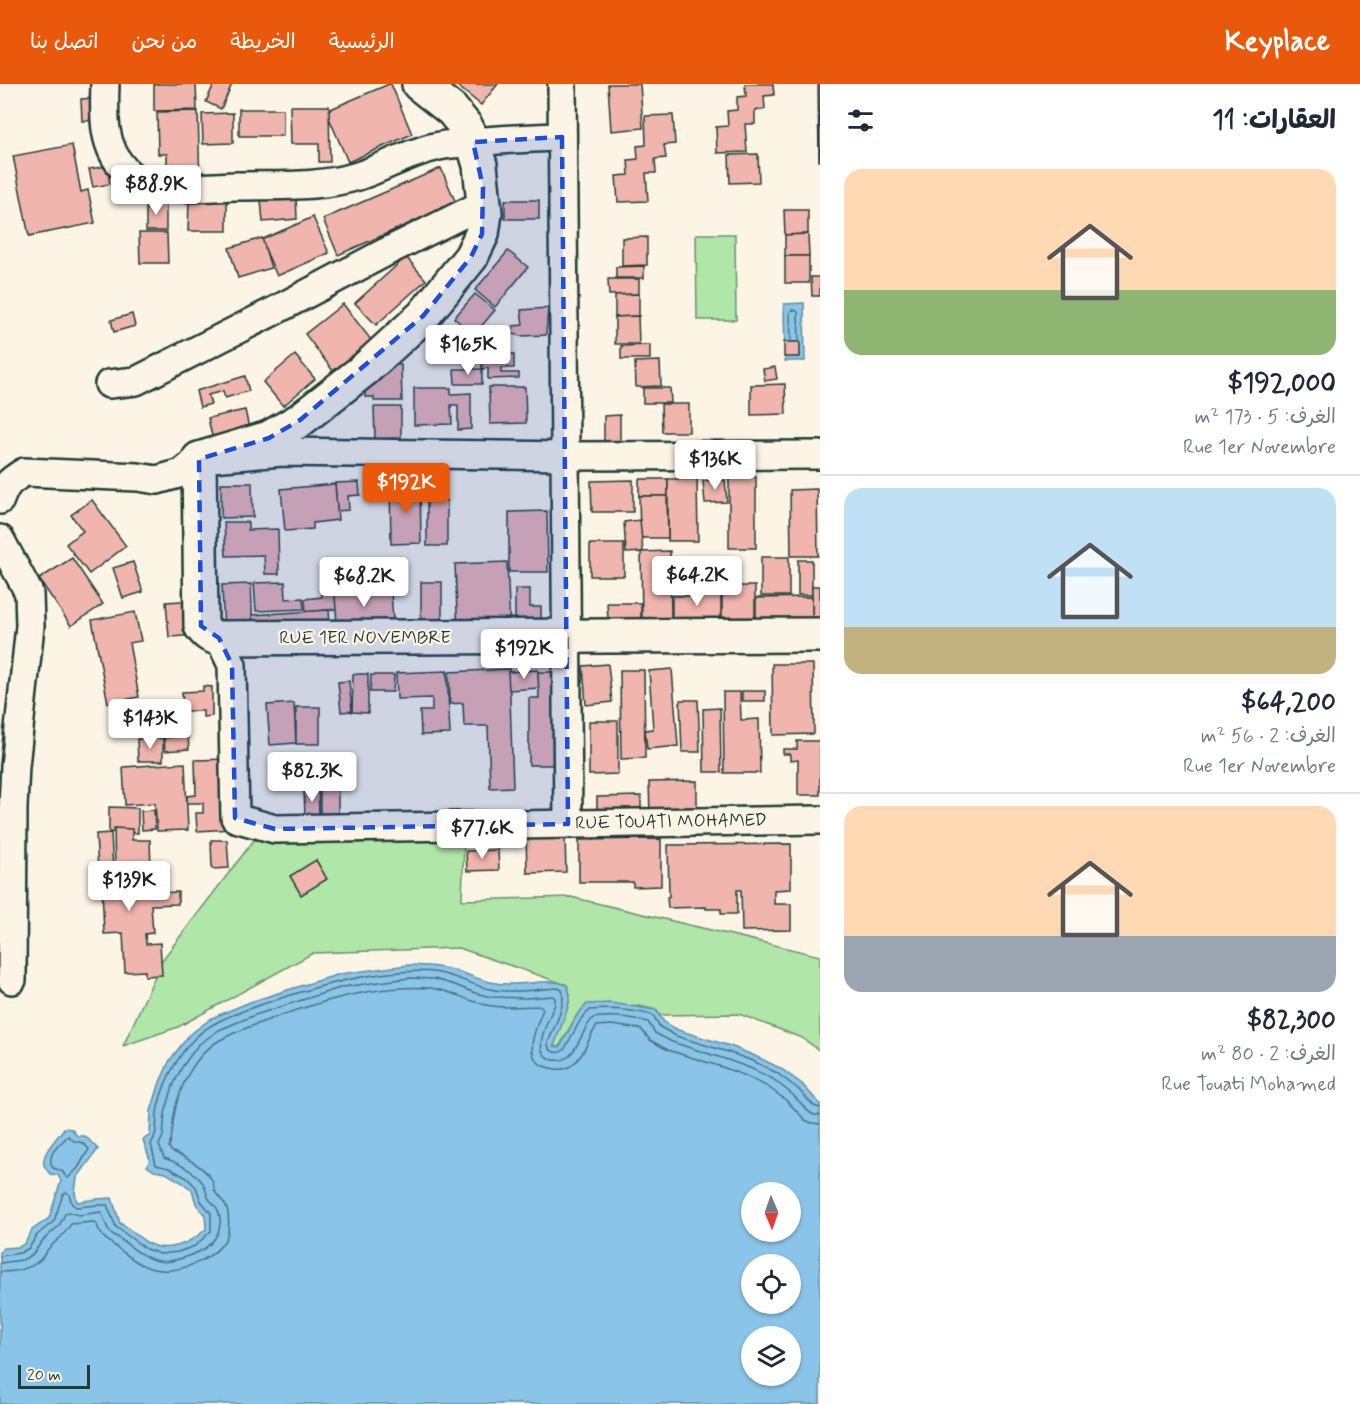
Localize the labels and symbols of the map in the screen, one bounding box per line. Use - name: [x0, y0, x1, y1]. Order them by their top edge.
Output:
- pin: $88.9K: [107, 165, 205, 216]
- pin: $165K: [426, 325, 510, 376]
- pin: $136K: [673, 440, 757, 491]
- pin: $192K: [364, 463, 448, 514]
- pin: $64.2K: [648, 556, 746, 607]
- pin: $68.2K: [315, 557, 413, 608]
- street label: RUE 1ER NOVEMBRE: [279, 626, 451, 650]
- pin: $192K: [482, 629, 566, 680]
- pin: $143K: [108, 699, 192, 750]
- pin: $82.3K: [263, 752, 361, 803]
- street label: RUE TOUATI MOHAMED: [575, 808, 767, 836]
- pin: $77.6K: [433, 809, 531, 860]
- pin: $139K: [87, 861, 171, 912]
- north arrow: [741, 1182, 801, 1242]
- scale bar: [18, 1362, 90, 1390]

